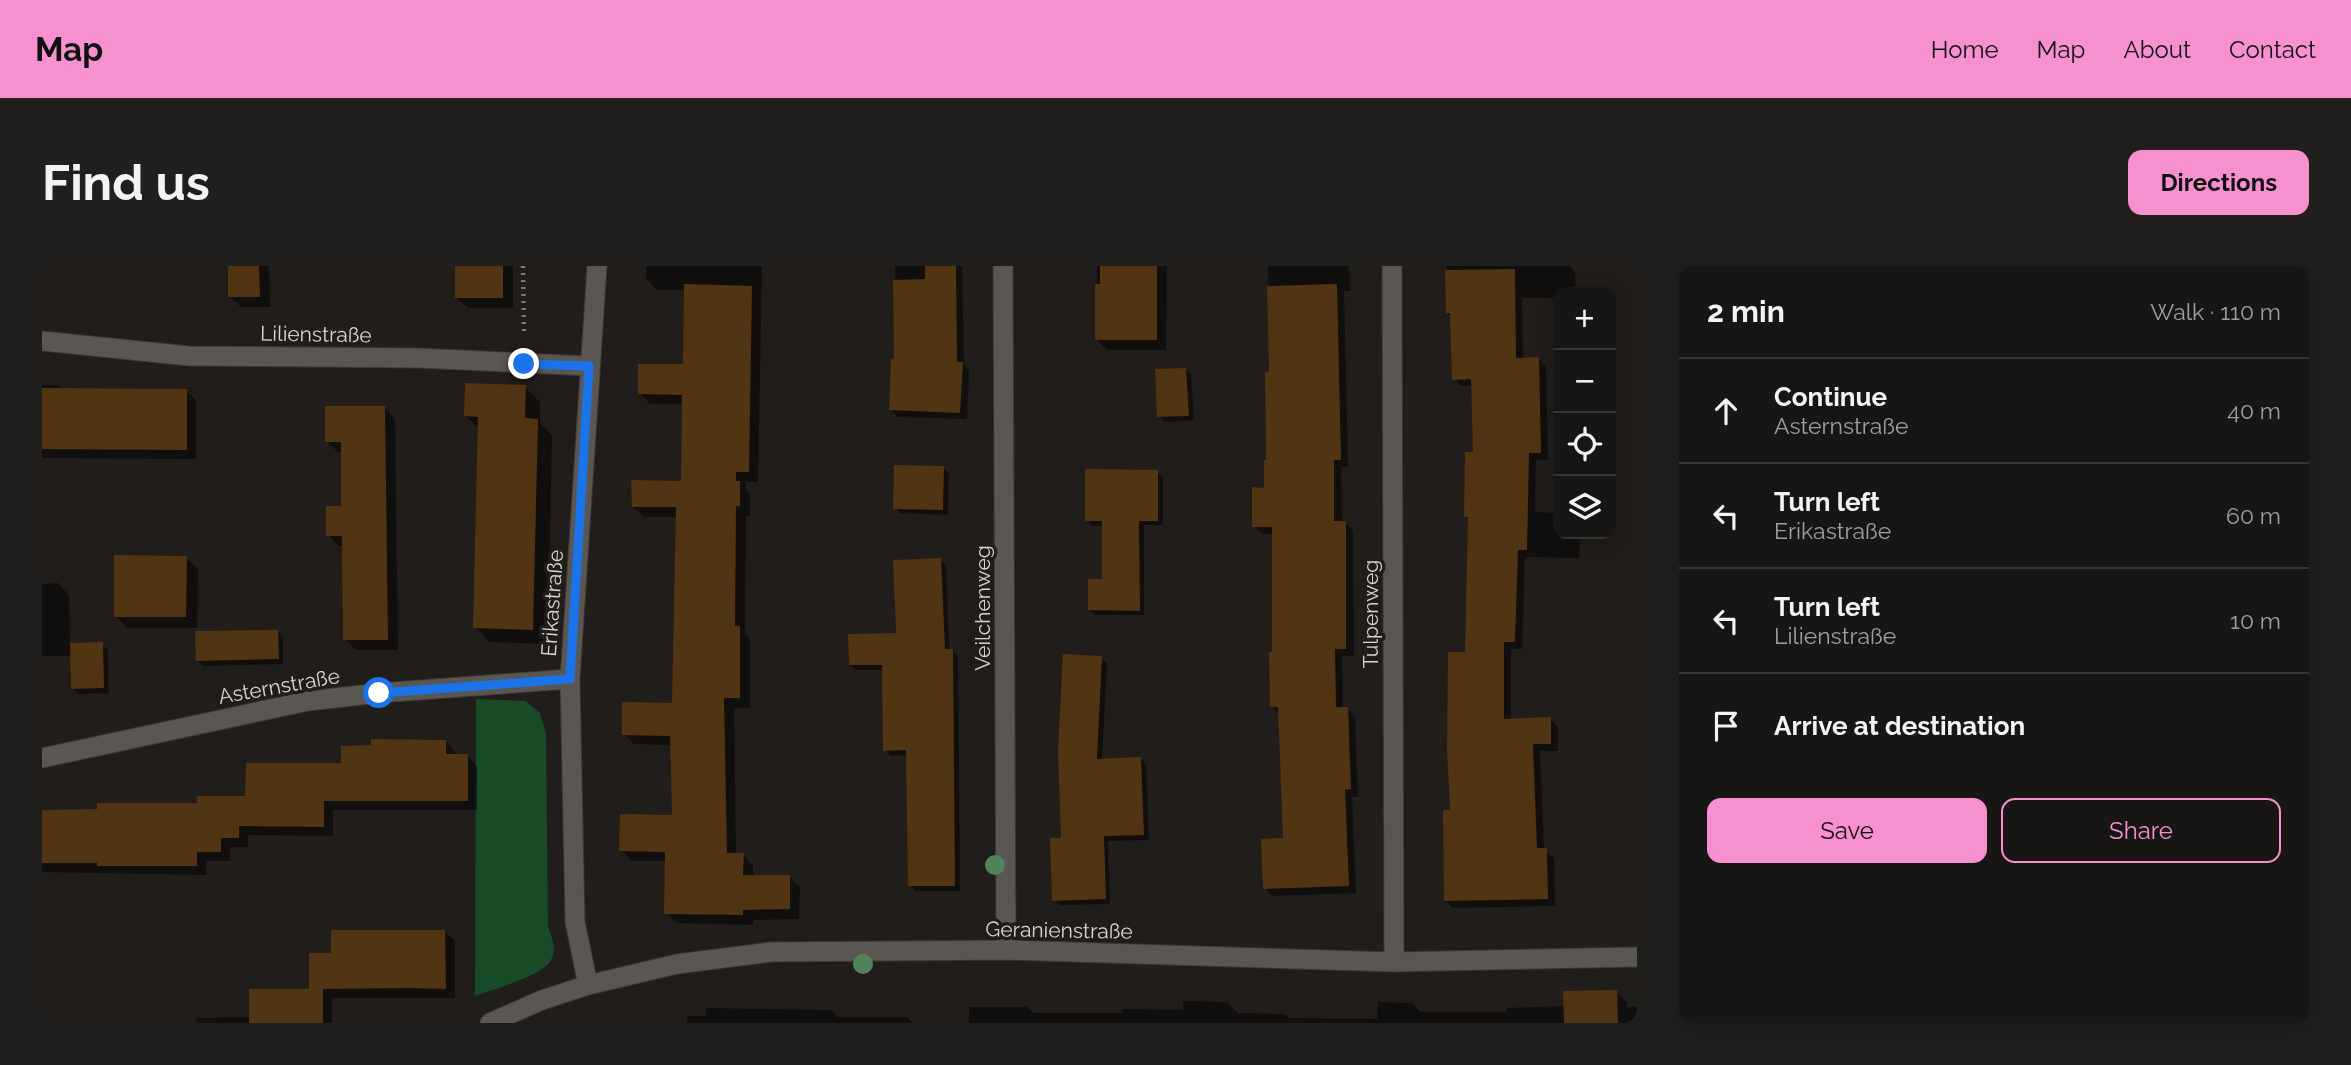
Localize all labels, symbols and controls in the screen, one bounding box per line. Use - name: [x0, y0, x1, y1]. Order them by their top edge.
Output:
- text: Map: [35, 30, 103, 69]
- text: Home: [1931, 35, 1999, 64]
- text: Map: [2037, 35, 2085, 64]
- text: About: [2123, 35, 2191, 64]
- text: Contact: [2229, 35, 2316, 64]
- button: Directions: [2128, 150, 2309, 215]
- text: Find us: [42, 154, 210, 211]
- map controls: [1553, 287, 1616, 539]
- button: +: [1553, 287, 1616, 350]
- text: 2 min: [1707, 294, 1785, 329]
- text: Walk · 110 m: [2150, 298, 2281, 325]
- street label: Lilienstraße: [260, 321, 372, 347]
- route end: [508, 348, 539, 379]
- button: −: [1553, 350, 1616, 413]
- text: Continue: [1774, 382, 1887, 412]
- icon: ahead: [1707, 392, 1745, 430]
- text: 40 m: [2227, 397, 2281, 424]
- text: Asternstraße: [1774, 412, 1909, 439]
- button: locate: [1553, 413, 1616, 476]
- button: layers: [1553, 476, 1616, 539]
- text: Turn left: [1774, 487, 1880, 517]
- icon: left: [1707, 497, 1745, 535]
- text: 60 m: [2226, 502, 2281, 529]
- text: Erikastraße: [1774, 517, 1891, 544]
- street label: Veilchenweg: [970, 545, 995, 671]
- street label: Erikastraße: [536, 549, 568, 657]
- street label: Tulpenweg: [1358, 560, 1383, 668]
- text: Turn left: [1774, 592, 1880, 622]
- icon: left: [1707, 602, 1745, 640]
- text: 10 m: [2230, 607, 2281, 634]
- text: Lilienstraße: [1774, 622, 1896, 649]
- street label: Asternstraße: [216, 663, 342, 709]
- route start: [363, 677, 394, 708]
- icon: arrive: [1707, 707, 1745, 745]
- text: Arrive at destination: [1774, 711, 2025, 741]
- button: Save: [1707, 798, 1987, 863]
- button: Share: [2001, 798, 2281, 863]
- street label: Geranienstraße: [985, 916, 1133, 944]

